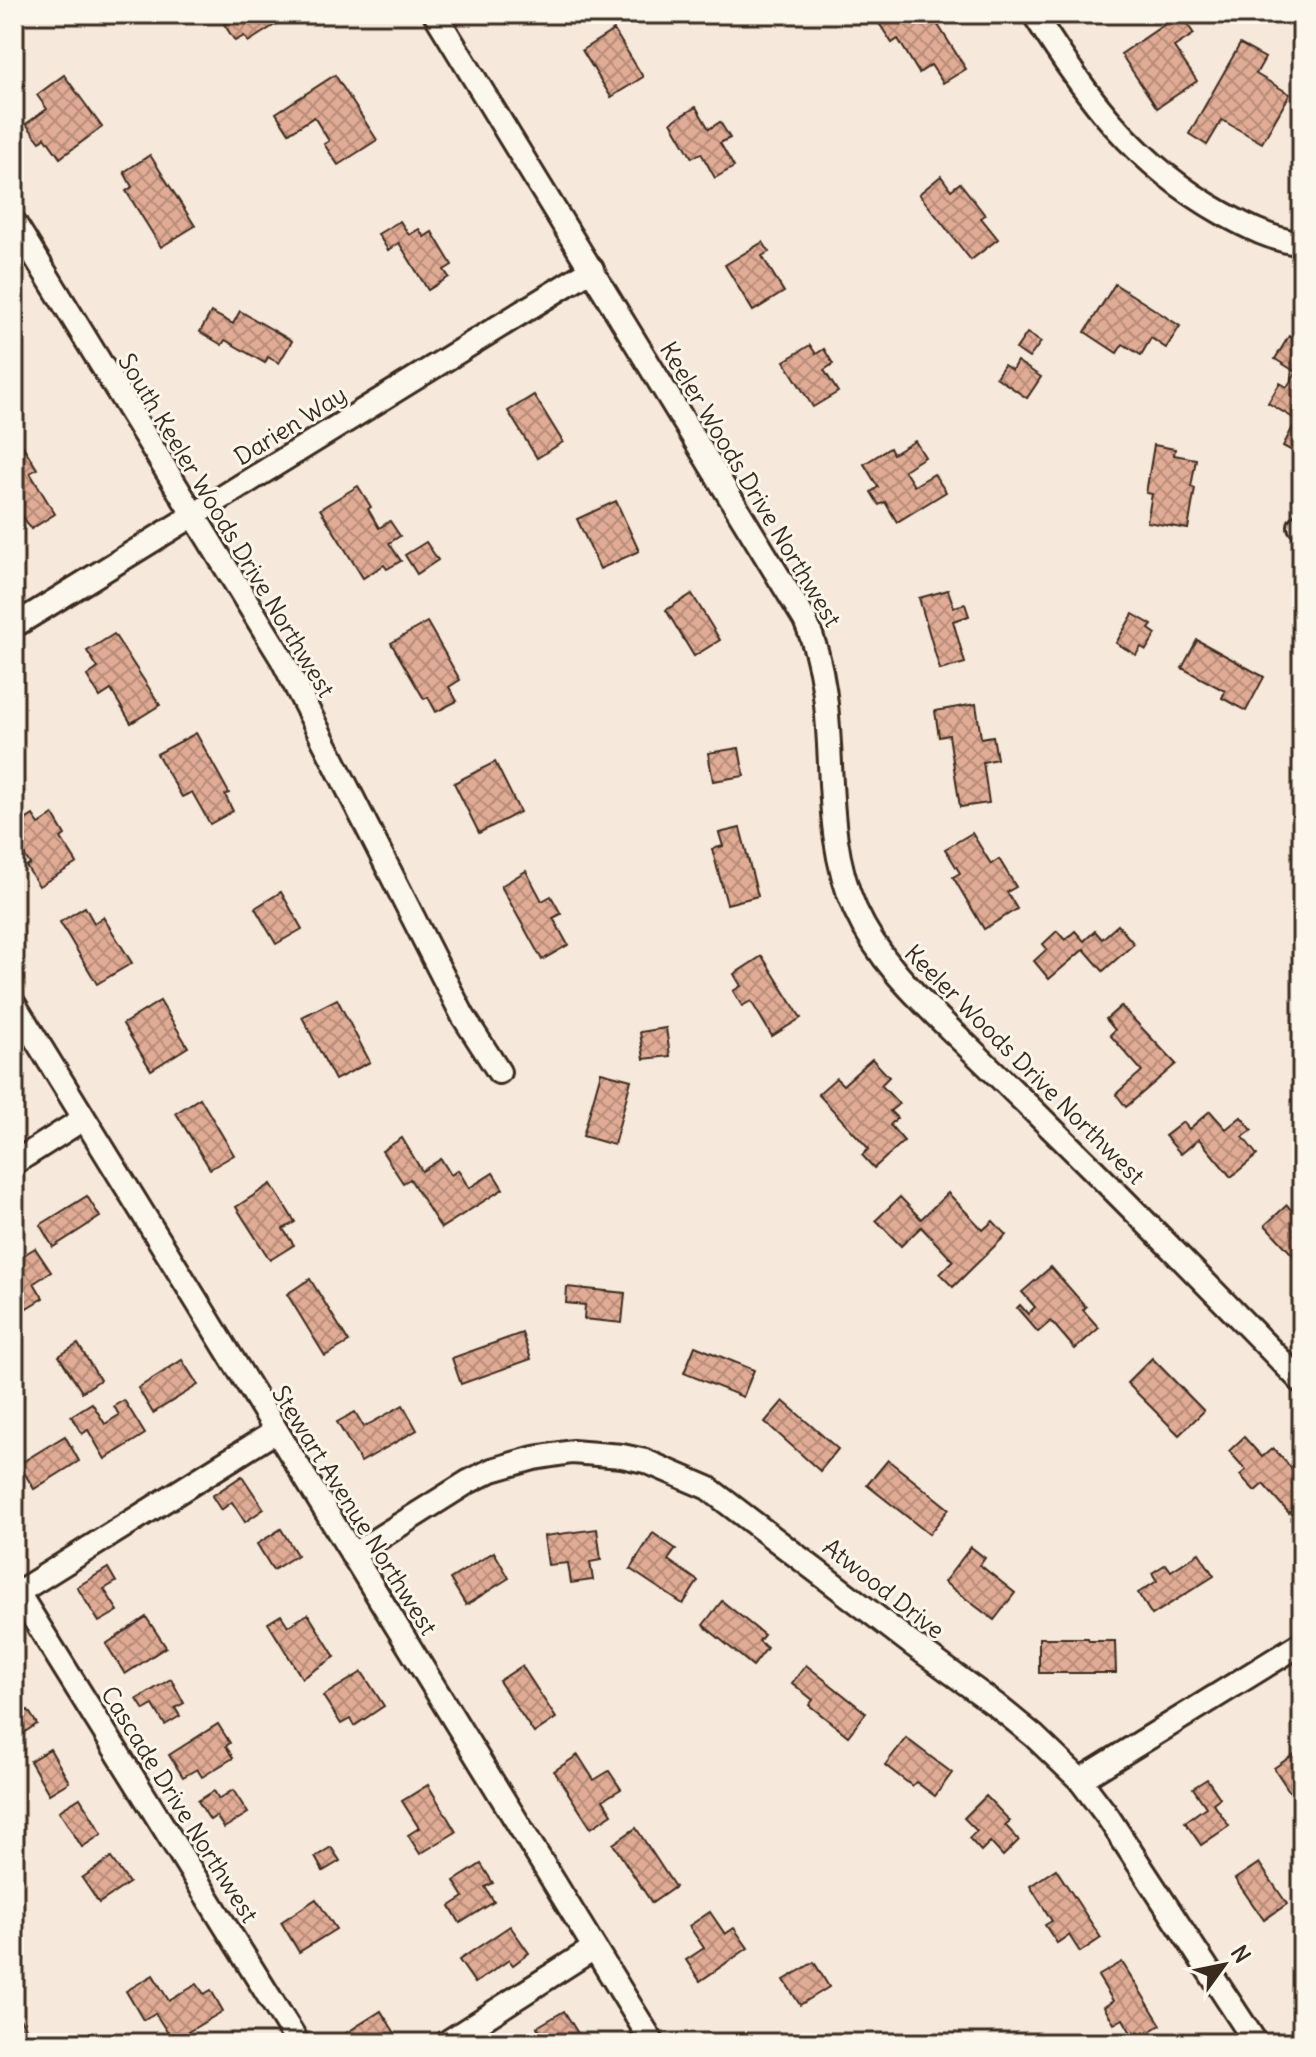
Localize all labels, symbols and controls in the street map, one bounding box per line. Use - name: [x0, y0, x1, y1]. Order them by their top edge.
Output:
- street label: Keeler Woods Drive Northwest: [654, 336, 848, 632]
- street label: South Keeler Woods Drive Northwest: [112, 348, 342, 702]
- street label: Darien Way: [228, 379, 352, 471]
- street label: Keeler Woods Drive Northwest: [899, 938, 1151, 1190]
- street label: Stewart Avenue Northwest: [266, 1380, 444, 1640]
- street label: Atwood Drive: [817, 1531, 951, 1645]
- street label: Cascade Drive Northwest: [95, 1680, 265, 1928]
- north arrow: [1184, 1925, 1264, 2005]
- text: N: [1225, 1940, 1257, 1968]

